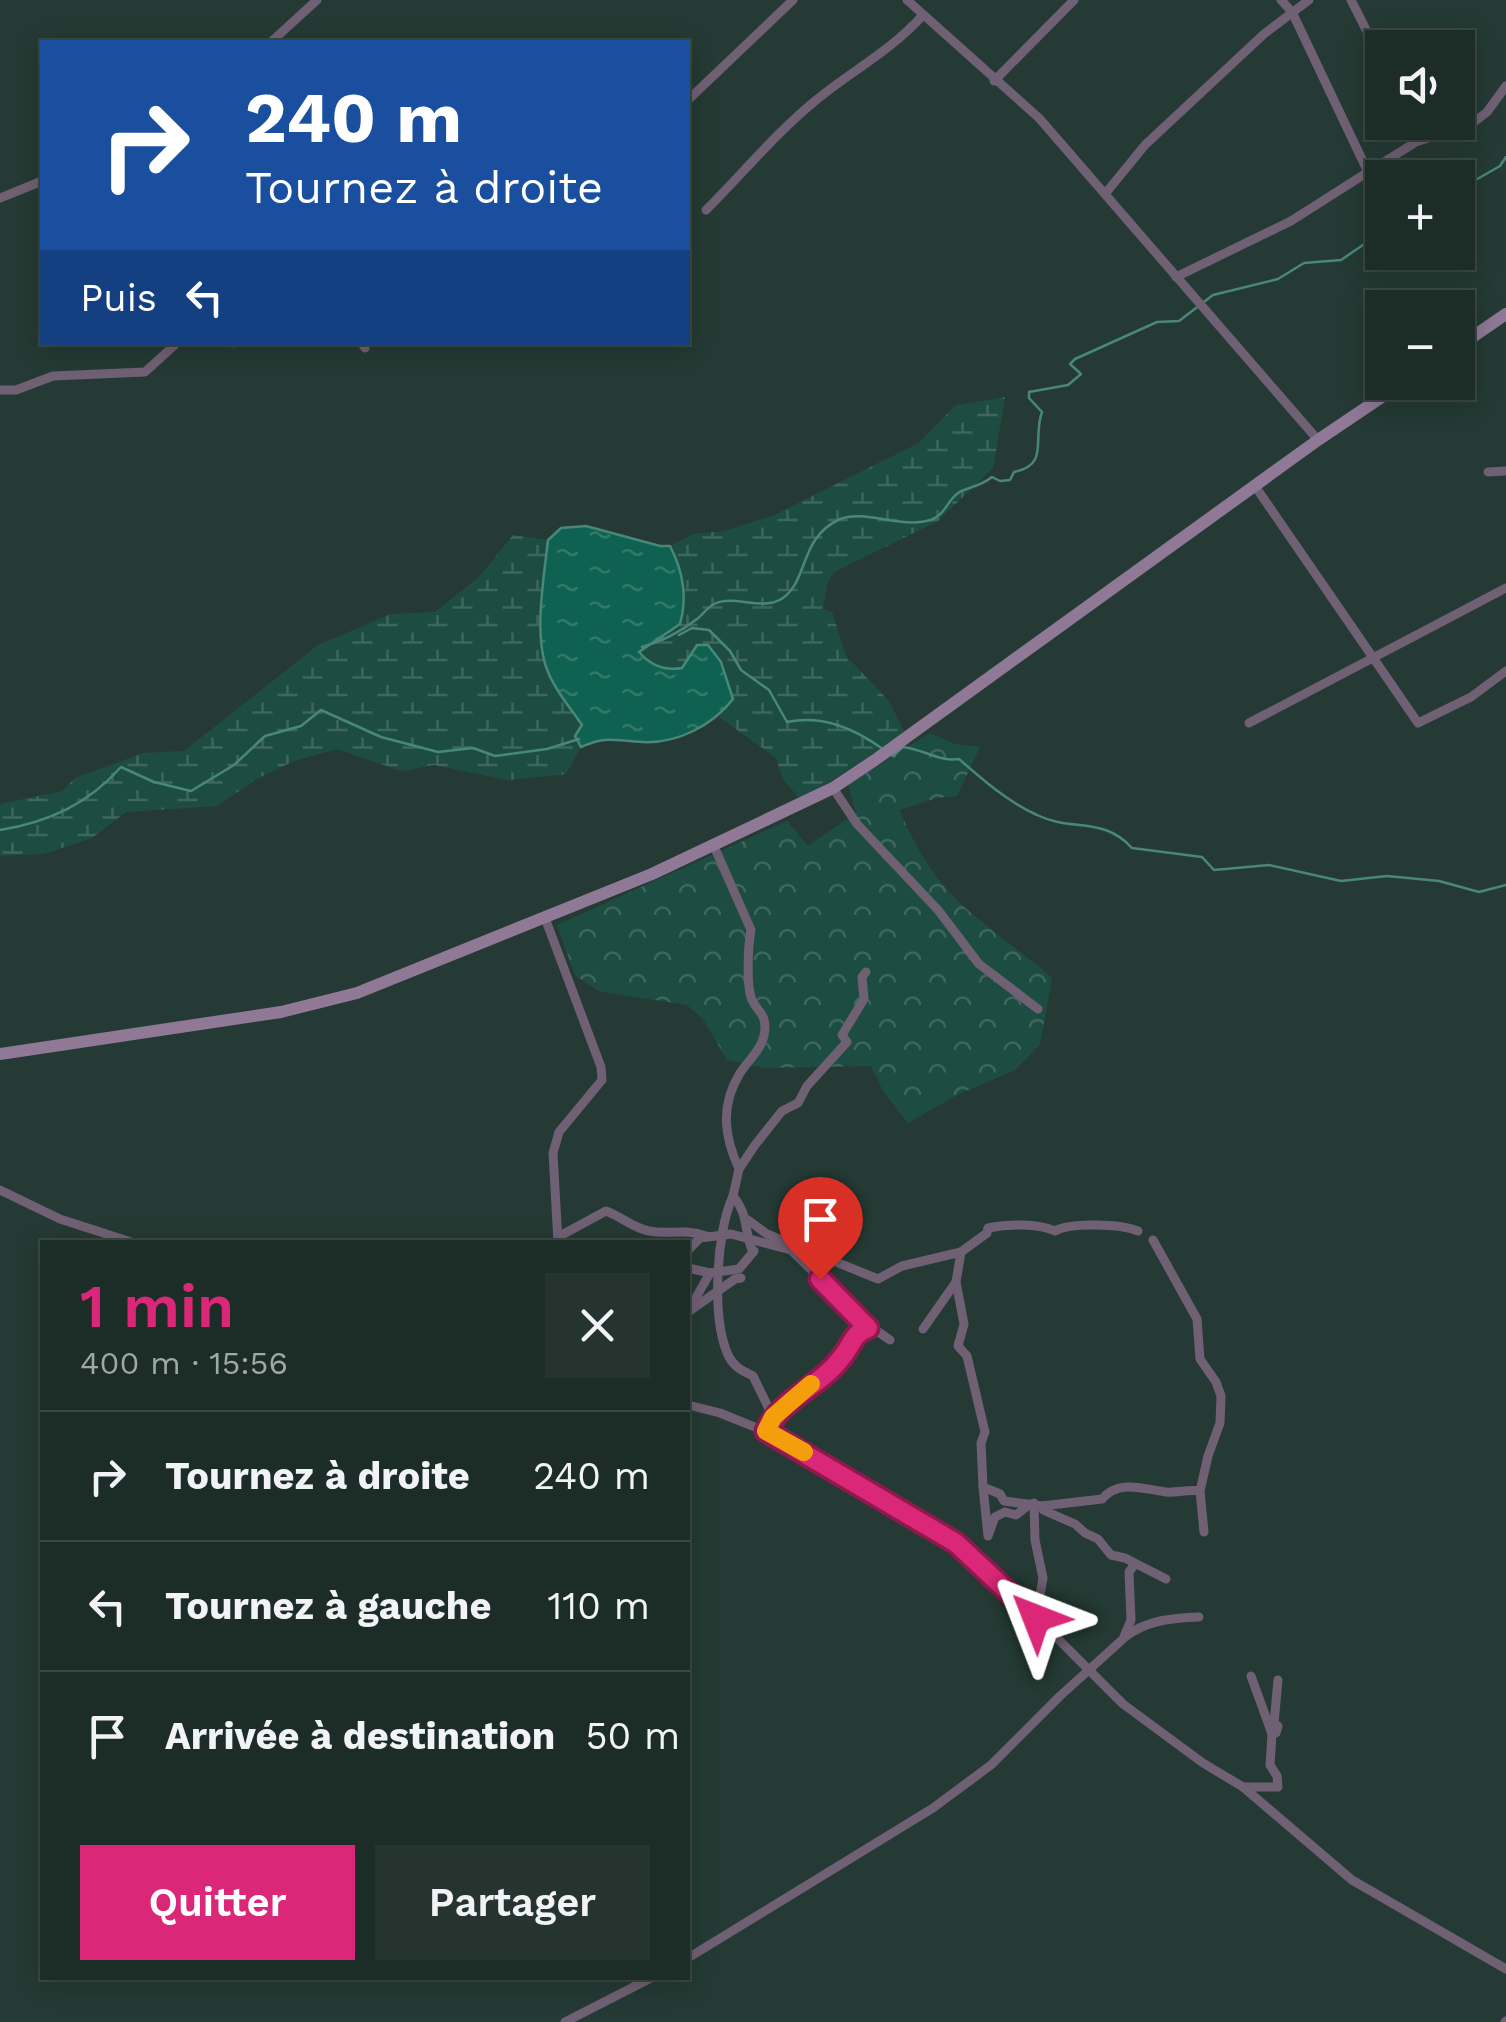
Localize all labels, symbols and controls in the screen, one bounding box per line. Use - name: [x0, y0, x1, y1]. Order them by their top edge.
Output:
- map controls: [1365, 30, 1475, 400]
- button: sound: [1365, 30, 1475, 140]
- text: 240 m: [245, 77, 462, 159]
- icon: right: [80, 80, 210, 210]
- button: +: [1365, 160, 1475, 270]
- text: Tournez à droite: [245, 161, 603, 214]
- icon: left: [177, 270, 232, 325]
- text: Puis: [80, 276, 157, 320]
- button: −: [1365, 290, 1475, 400]
- pin: [778, 1177, 863, 1280]
- icon: arrive: [793, 1192, 848, 1247]
- text: 1 min: [80, 1271, 234, 1342]
- button: close: [545, 1273, 650, 1378]
- text: 400 m · 15:56: [80, 1344, 288, 1382]
- icon: right: [80, 1449, 135, 1504]
- text: Tournez à droite: [165, 1454, 470, 1498]
- text: 240 m: [533, 1454, 650, 1498]
- position arrow: [984, 1566, 1088, 1670]
- icon: left: [80, 1579, 135, 1634]
- text: Tournez à gauche: [165, 1584, 491, 1628]
- text: 110 m: [548, 1584, 650, 1628]
- icon: arrive: [80, 1709, 135, 1764]
- text: Arrivée à destination: [165, 1714, 555, 1758]
- text: 50 m: [585, 1714, 680, 1758]
- button: Quitter: [80, 1845, 355, 1960]
- button: Partager: [375, 1845, 650, 1960]

